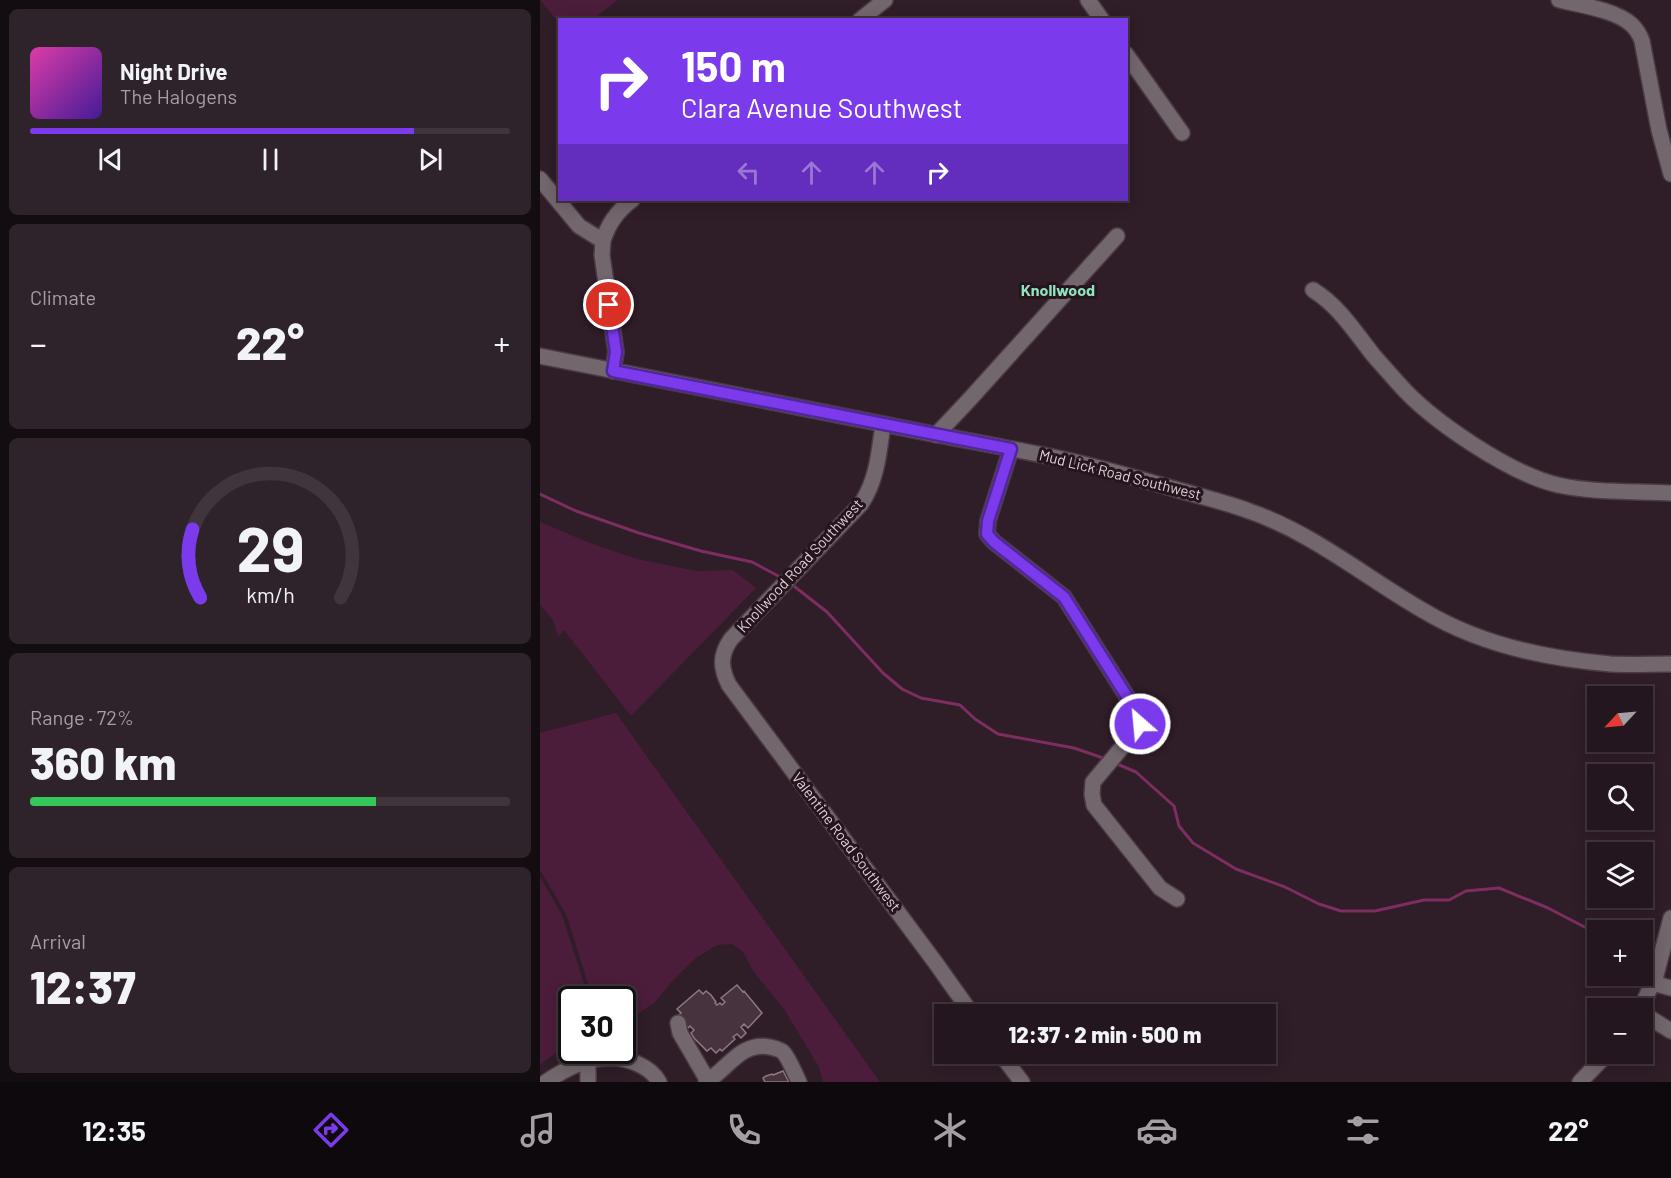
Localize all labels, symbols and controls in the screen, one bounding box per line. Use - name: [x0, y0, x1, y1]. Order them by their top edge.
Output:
- text: 150 m: [681, 40, 786, 90]
- icon: right: [582, 42, 660, 120]
- text: Night Drive: [120, 58, 228, 84]
- text: The Halogens: [120, 84, 237, 108]
- text: Clara Avenue Southwest: [681, 91, 963, 123]
- icon: previous: [94, 143, 127, 176]
- icon: pause: [254, 143, 287, 176]
- icon: next: [414, 143, 447, 176]
- icon: left: [732, 156, 765, 189]
- icon: ahead: [795, 156, 828, 189]
- icon: ahead: [858, 156, 891, 189]
- icon: right: [921, 156, 954, 189]
- pin: [583, 279, 634, 330]
- district label: Knollwood: [1021, 280, 1095, 299]
- text: Climate: [30, 285, 96, 309]
- icon: arrive: [592, 288, 625, 321]
- text: 22°: [236, 315, 304, 369]
- text: −: [30, 323, 47, 363]
- text: +: [493, 323, 510, 363]
- street label: Mud Lick Road Southwest: [1037, 445, 1203, 503]
- street label: Knollwood Road Southwest: [733, 495, 866, 636]
- text: 29: [236, 510, 304, 584]
- text: km/h: [246, 582, 294, 607]
- north arrow: [1587, 686, 1653, 752]
- map controls: [1587, 686, 1653, 1064]
- position arrow: [1108, 692, 1172, 756]
- text: Range · 72%: [30, 705, 134, 729]
- text: 360 km: [30, 735, 176, 789]
- button: search: [1587, 764, 1653, 830]
- street label: Valentine Road Southwest: [789, 768, 905, 914]
- button: layers: [1587, 842, 1653, 908]
- button: +: [1587, 920, 1653, 986]
- text: Arrival: [30, 929, 86, 953]
- text: 12:37: [30, 959, 136, 1013]
- speed limit sign: 30: [558, 986, 636, 1064]
- button: −: [1587, 998, 1653, 1064]
- text: 12:37 · 2 min · 500 m: [1008, 1021, 1202, 1047]
- icon: directions: [310, 1109, 352, 1151]
- icon: music: [517, 1109, 559, 1151]
- icon: phone: [723, 1109, 765, 1151]
- icon: climate: [929, 1109, 971, 1151]
- icon: car: [1136, 1109, 1178, 1151]
- icon: filters: [1342, 1109, 1384, 1151]
- text: 12:35: [82, 1114, 146, 1146]
- text: 22°: [1548, 1114, 1589, 1146]

